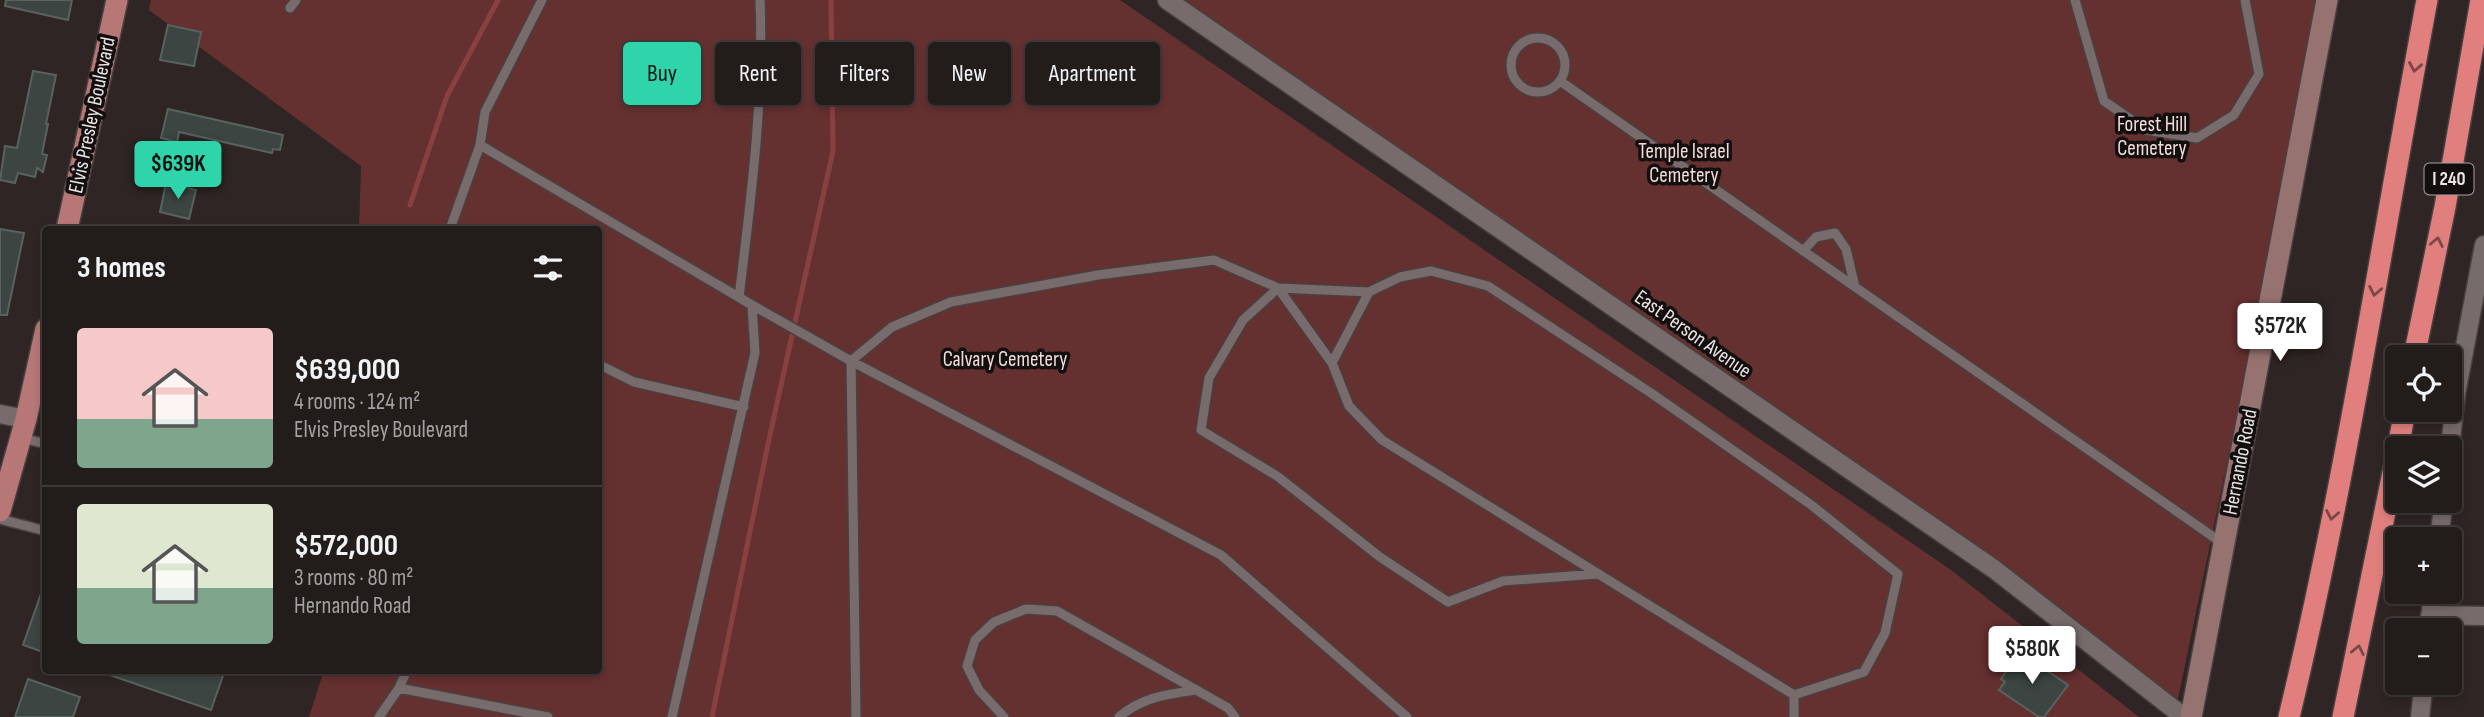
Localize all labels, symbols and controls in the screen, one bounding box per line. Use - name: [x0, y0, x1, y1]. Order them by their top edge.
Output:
- street label: Elvis Presley Boulevard: [63, 35, 121, 195]
- chip: Buy: [623, 42, 701, 105]
- chip: Rent: [715, 42, 801, 105]
- chip: Filters: [815, 42, 914, 105]
- chip: New: [928, 42, 1011, 105]
- chip: Apartment: [1025, 42, 1160, 105]
- one-way arrow: [2408, 61, 2423, 73]
- park label: Forest Hill Cemetery: [2117, 112, 2187, 161]
- park label: Temple Israel Cemetery: [1638, 139, 1730, 188]
- pin: $639K: [129, 142, 227, 201]
- text: $639K: [150, 150, 206, 178]
- road number: I 240: [2424, 164, 2474, 195]
- one-way arrow: [2429, 236, 2444, 248]
- icon: filters: [529, 249, 567, 287]
- text: 3 homes: [77, 250, 166, 286]
- street label: East Person Avenue: [1630, 285, 1756, 383]
- one-way arrow: [2368, 285, 2383, 297]
- pin: $572K: [2231, 304, 2329, 363]
- text: $572K: [2253, 312, 2307, 340]
- map controls: [2385, 345, 2462, 695]
- button: locate: [2385, 345, 2462, 422]
- park label: Calvary Cemetery: [943, 347, 1067, 372]
- text: $639,000: [294, 352, 400, 388]
- icon: home: [133, 356, 217, 440]
- text: 4 rooms · 124 m²: [294, 388, 420, 416]
- street label: Hernando Road: [2218, 407, 2262, 517]
- text: Elvis Presley Boulevard: [294, 416, 468, 444]
- button: layers: [2385, 436, 2462, 513]
- one-way arrow: [2325, 509, 2340, 520]
- button: +: [2385, 527, 2462, 604]
- text: $572,000: [294, 528, 398, 564]
- icon: home: [133, 532, 217, 616]
- text: 3 rooms · 80 m²: [294, 564, 413, 592]
- text: Hernando Road: [294, 592, 411, 620]
- button: −: [2385, 618, 2462, 695]
- pin: $580K: [1983, 626, 2081, 686]
- text: $580K: [2004, 635, 2060, 663]
- one-way arrow: [2349, 644, 2364, 656]

